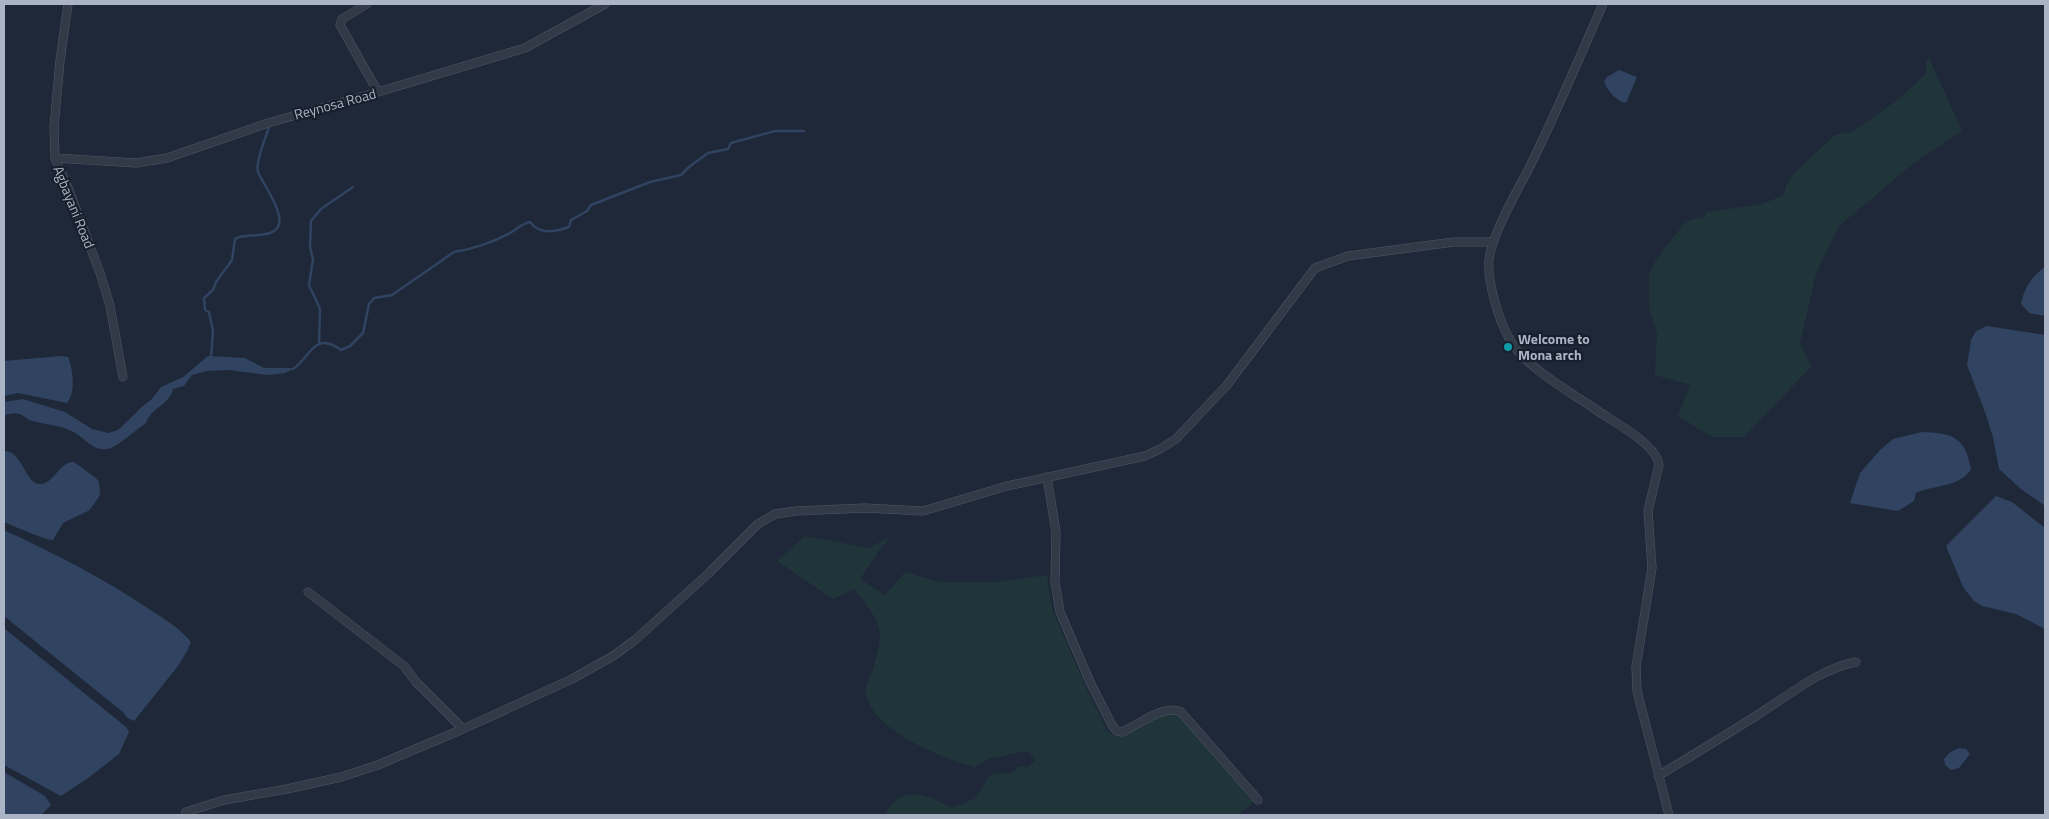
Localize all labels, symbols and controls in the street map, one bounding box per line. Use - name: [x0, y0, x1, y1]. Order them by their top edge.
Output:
- street label: Reynosa Road: [292, 83, 378, 125]
- street label: Agbayani Road: [48, 162, 101, 251]
- place label: Welcome to Mona arch: [1518, 328, 1590, 365]
- marker: Welcome to Mona arch: [1502, 341, 1514, 353]

